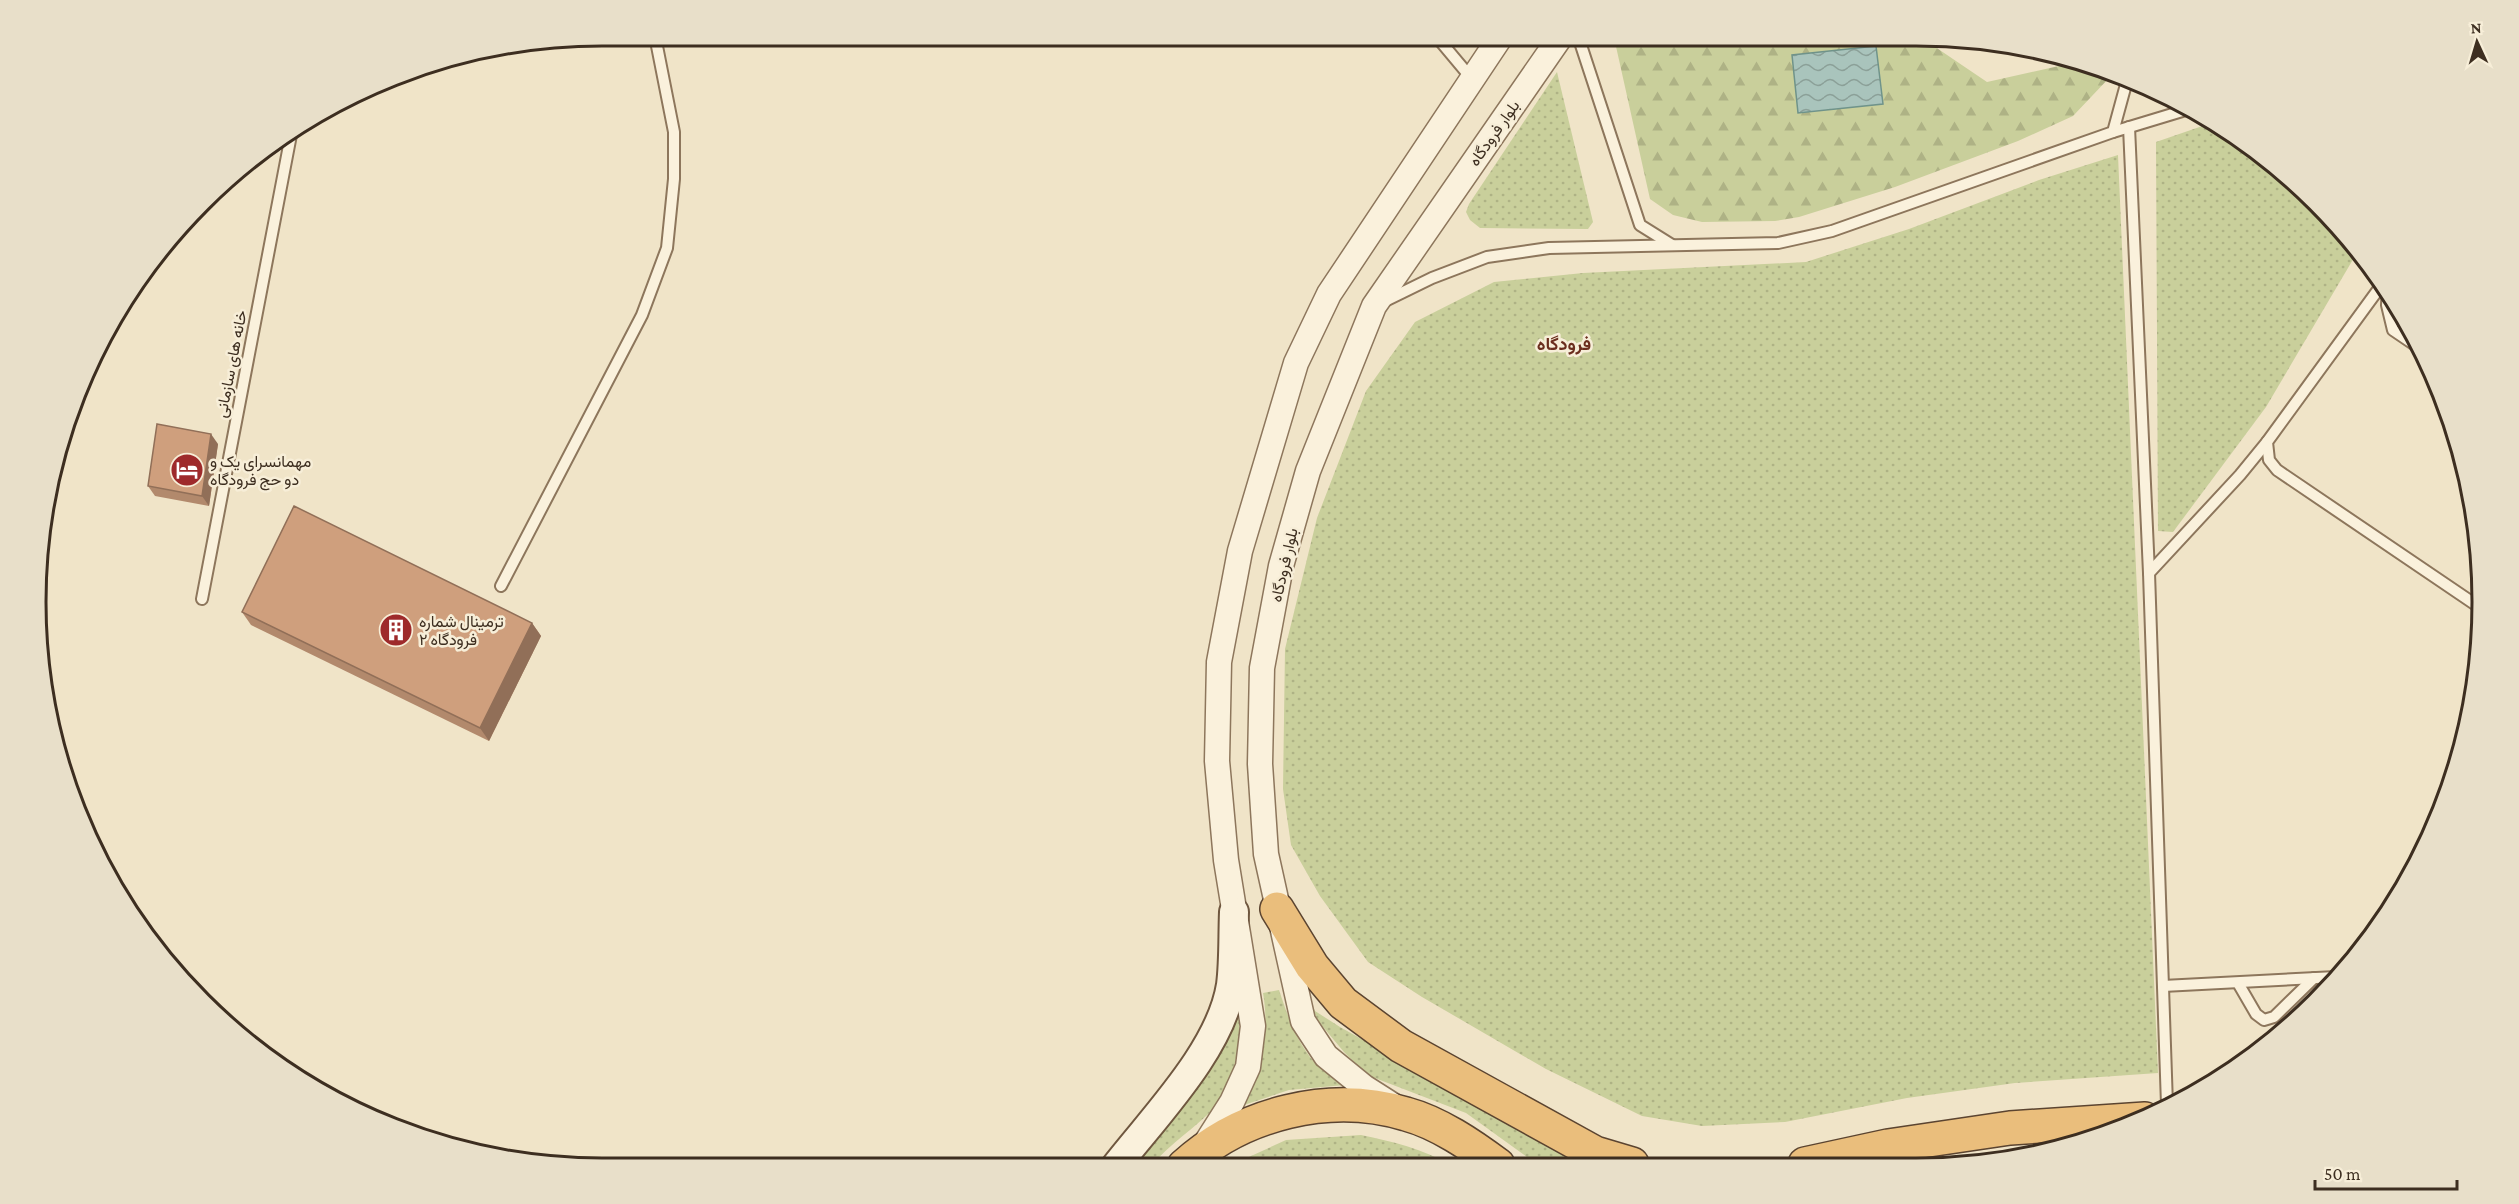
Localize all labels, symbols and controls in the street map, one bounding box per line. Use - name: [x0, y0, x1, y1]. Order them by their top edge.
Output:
- north arrow: [2447, 12, 2507, 72]
- text: N: [2470, 19, 2482, 36]
- street label: بلوار فرودگاه: [1465, 97, 1524, 170]
- street label: خانه های سازمانی: [212, 309, 252, 420]
- district label: فرودگاه: [1537, 334, 1591, 355]
- hotel icon: مهمانسرای یک و دو حج فرودگاه: [169, 452, 205, 488]
- place label: مهمانسرای یک و دو حج فرودگاه: [210, 453, 311, 491]
- street label: بلوار فرودگاه: [1267, 526, 1303, 604]
- building icon: ترمينال شماره ۲ فرودگاه: [378, 612, 414, 648]
- place label: ترمينال شماره ۲ فرودگاه: [419, 613, 504, 650]
- scale bar: [2315, 1153, 2458, 1191]
- text: 50 m: [2324, 1164, 2361, 1184]

